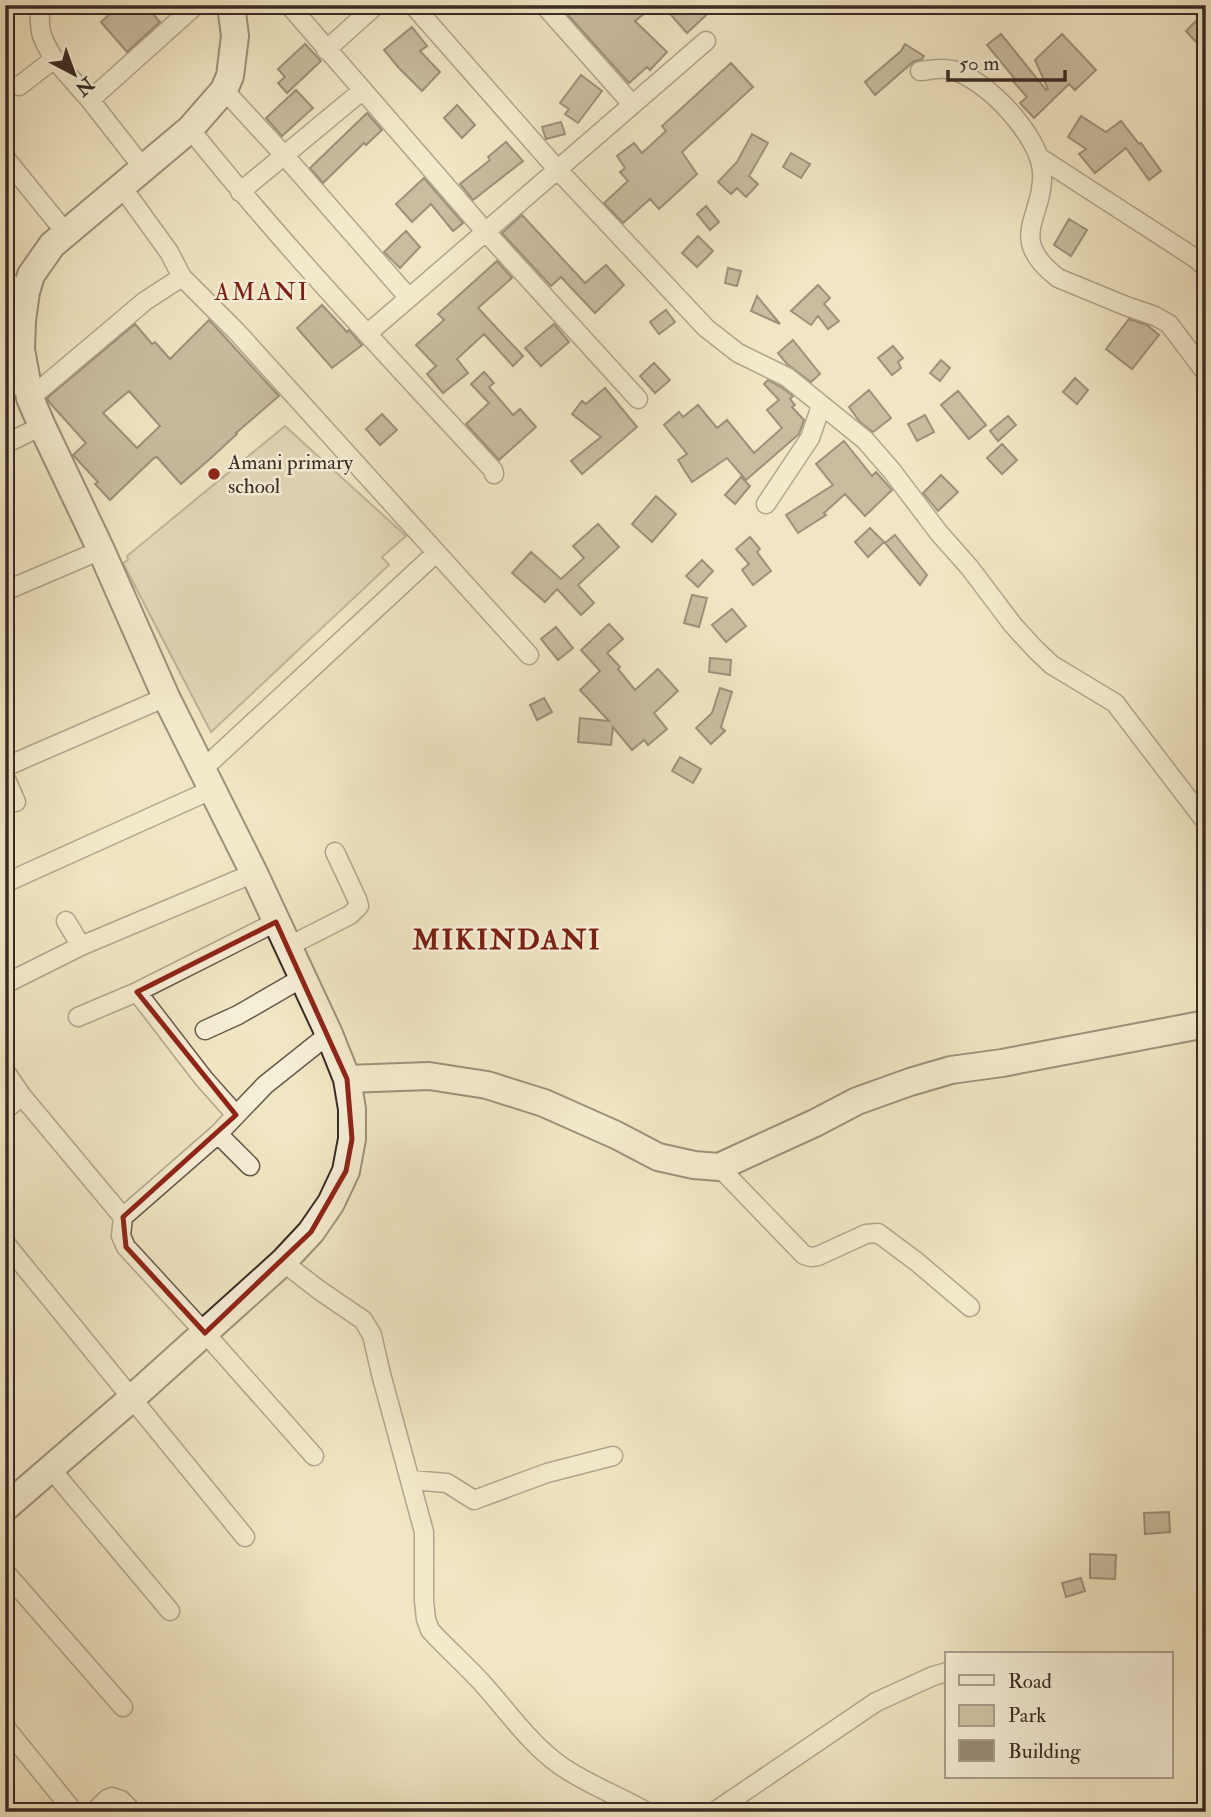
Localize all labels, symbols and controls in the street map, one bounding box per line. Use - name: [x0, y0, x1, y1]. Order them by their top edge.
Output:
- north arrow: [38, 38, 108, 108]
- scale bar: [948, 38, 1066, 82]
- text: 50 m: [959, 50, 1000, 77]
- text: N: [69, 71, 100, 101]
- district label: AMANI: [214, 277, 309, 308]
- place label: Amani primary school: [227, 449, 354, 500]
- marker: Amani primary school: [206, 466, 222, 482]
- district label: MIKINDANI: [412, 923, 601, 958]
- legend: [945, 1652, 1172, 1778]
- text: Road: [1008, 1668, 1053, 1695]
- text: Park: [1008, 1702, 1046, 1729]
- text: Building: [1008, 1738, 1081, 1765]

